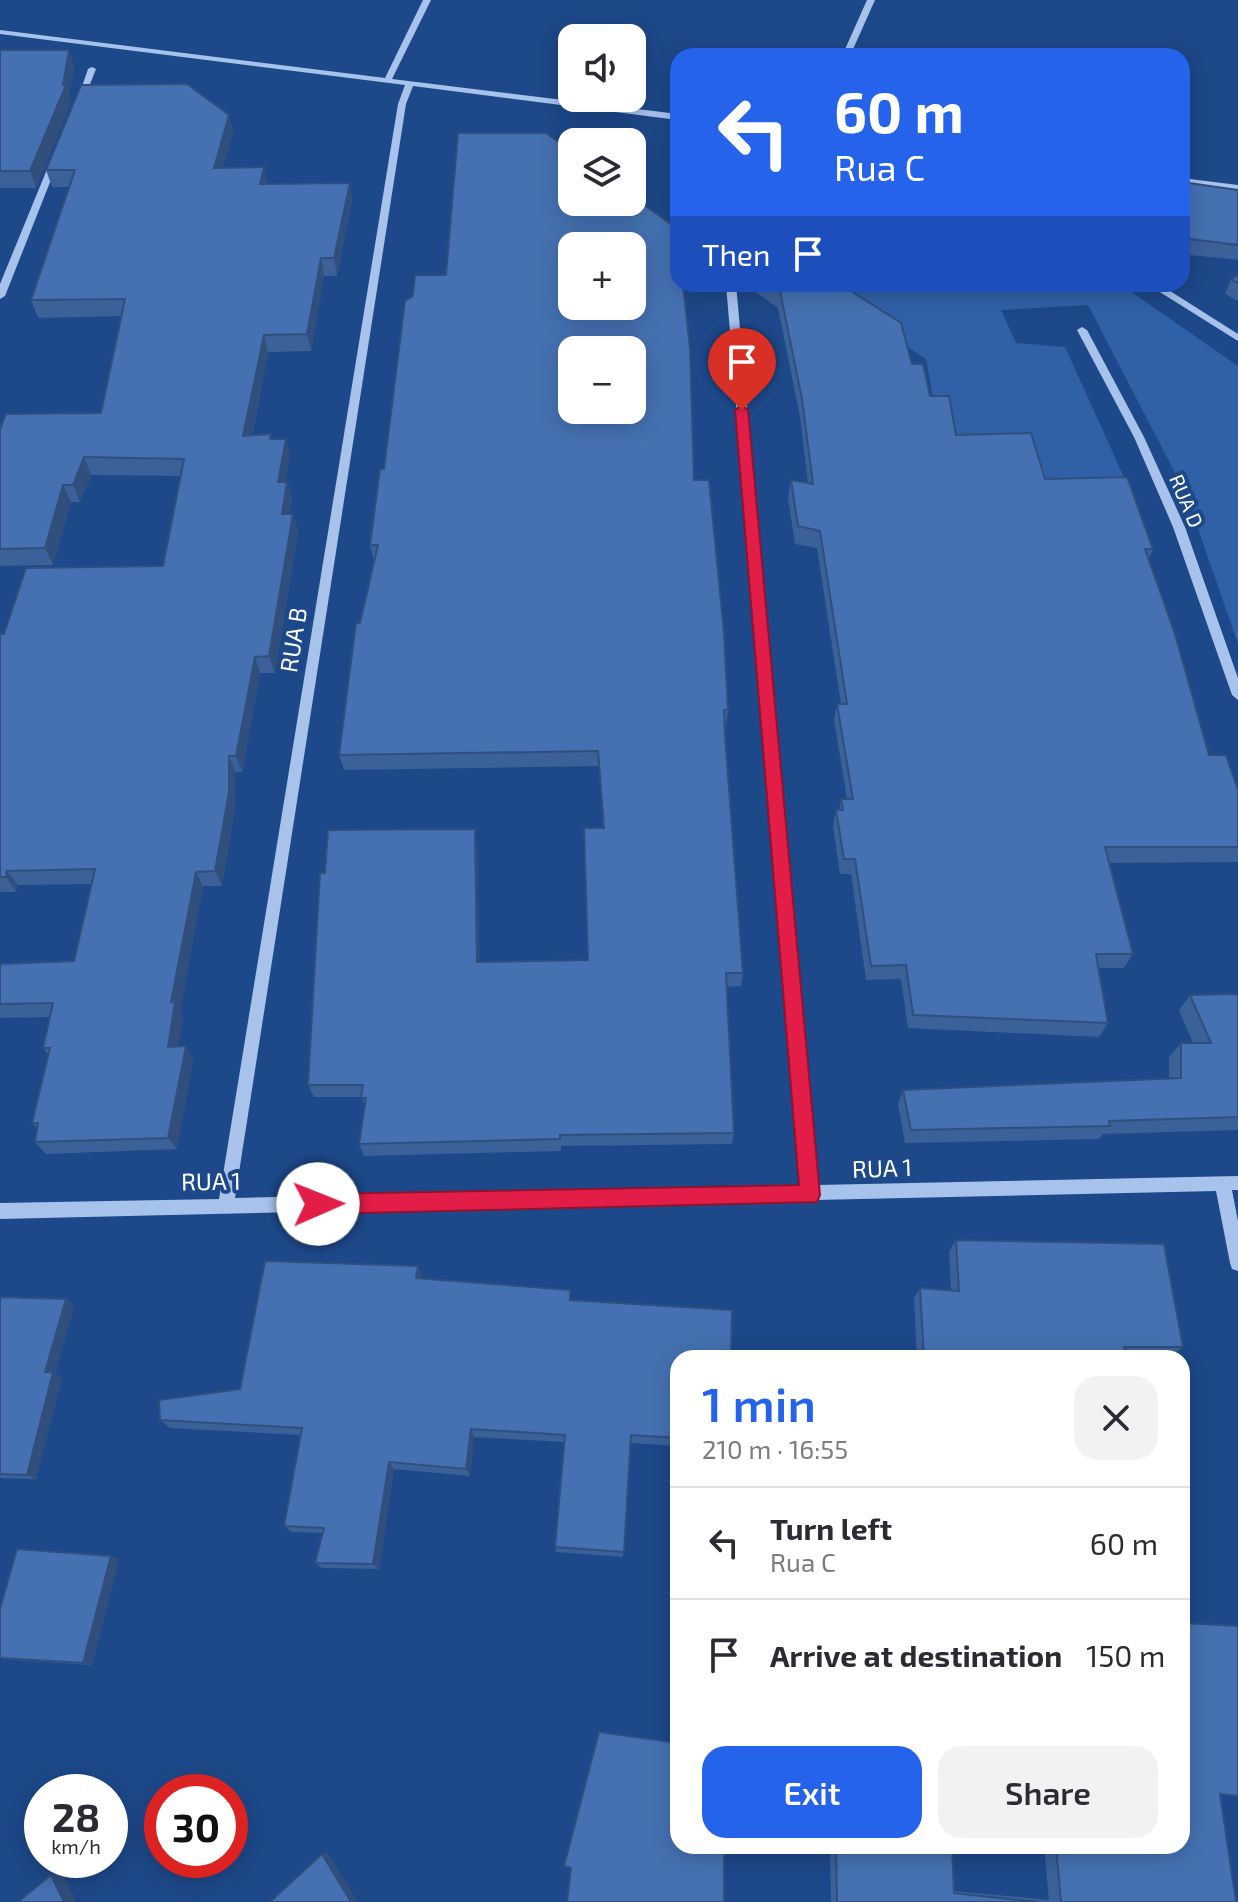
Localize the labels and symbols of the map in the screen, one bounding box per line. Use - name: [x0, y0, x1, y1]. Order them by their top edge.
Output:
- pin: [708, 328, 776, 410]
- street label: RUA D: [1165, 470, 1209, 531]
- street label: RUA B: [273, 605, 312, 674]
- street label: RUA 1: [851, 1152, 912, 1183]
- position arrow: [276, 1162, 360, 1246]
- street label: RUA 1: [181, 1165, 241, 1196]
- speed limit sign: 30: [144, 1774, 248, 1878]

